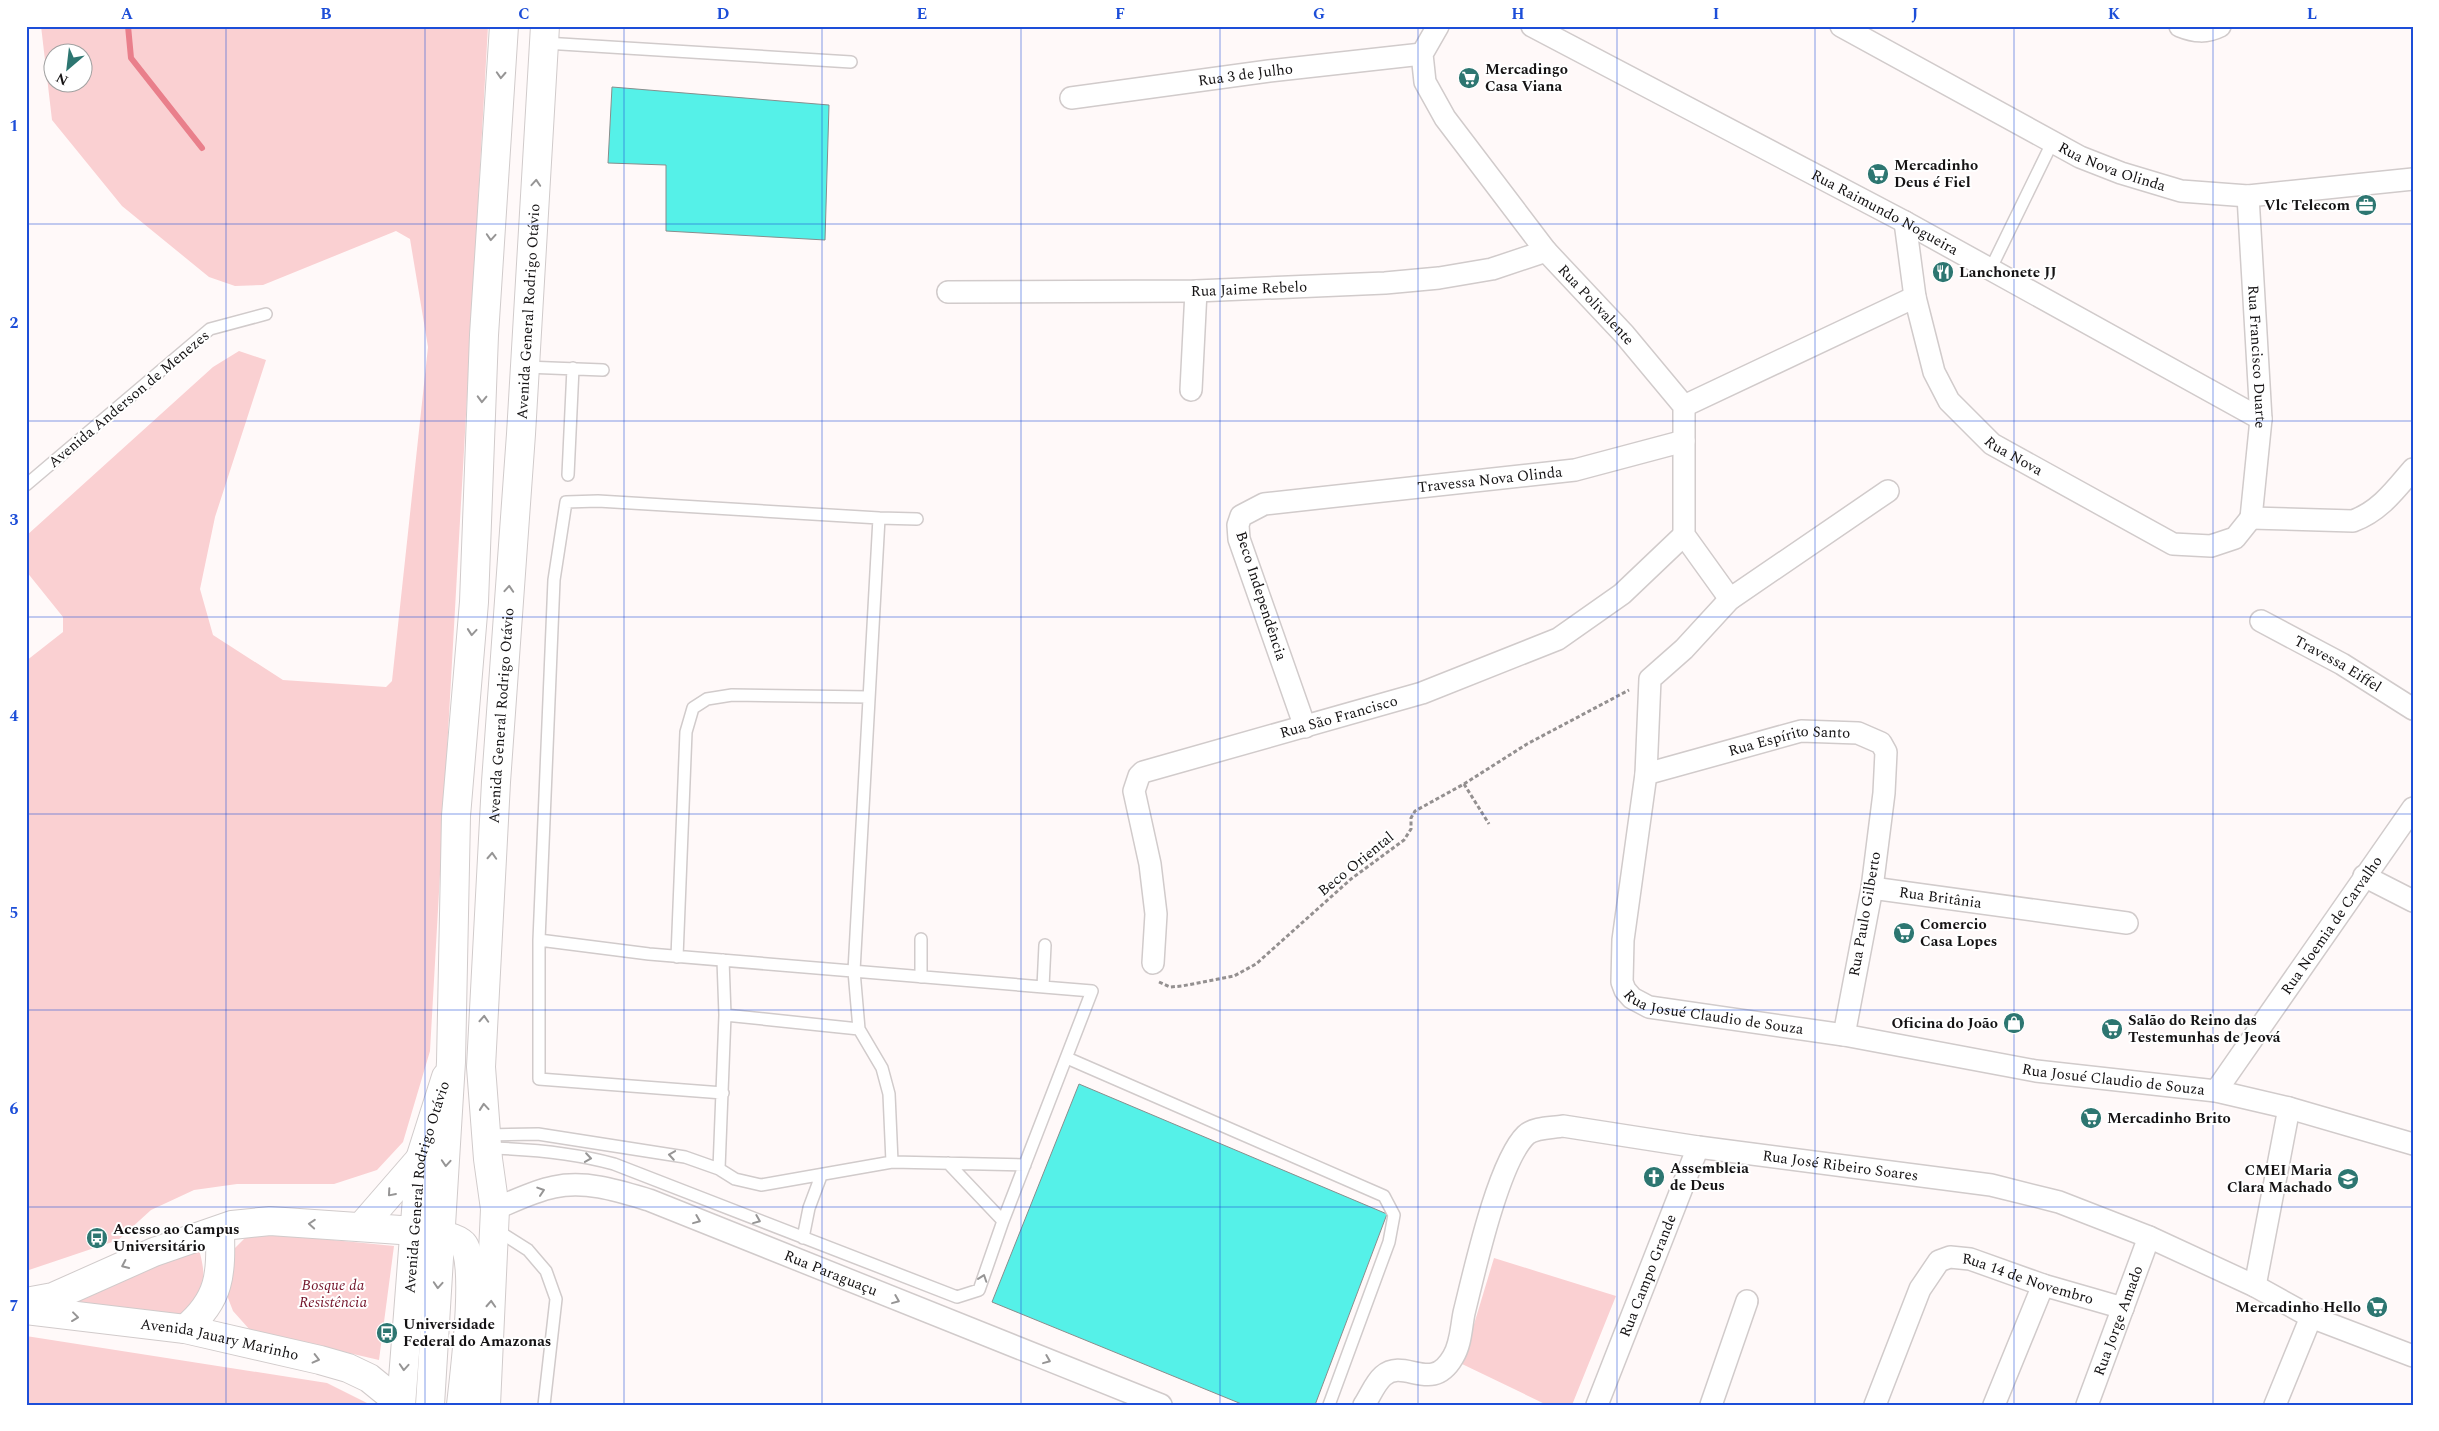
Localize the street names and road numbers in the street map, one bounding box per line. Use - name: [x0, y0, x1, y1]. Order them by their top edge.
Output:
- street label: Rua 3 de Julho: [1196, 57, 1294, 92]
- street label: Rua Nova Olinda: [2054, 136, 2169, 197]
- street label: Rua Raimundo Nogueira: [1807, 163, 1963, 261]
- street label: Avenida General Rodrigo Otávio: [510, 203, 546, 420]
- street label: Rua Polivalente: [1552, 259, 1640, 350]
- street label: Rua Jaime Rebelo: [1191, 275, 1308, 303]
- street label: Rua Francisco Duarte: [2242, 284, 2273, 430]
- street label: Avenida Anderson de Menezes: [43, 324, 215, 474]
- street label: Rua Nova: [1979, 431, 2048, 482]
- street label: Travessa Nova Olinda: [1416, 460, 1564, 499]
- street label: Beco Independência: [1229, 528, 1293, 664]
- street label: Avenida General Rodrigo Otávio: [482, 607, 520, 824]
- street label: Travessa Eiffel: [2290, 629, 2386, 698]
- street label: Rua São Francisco: [1277, 689, 1400, 744]
- street label: Rua Espírito Santo: [1726, 719, 1851, 762]
- street label: Beco Oriental: [1313, 826, 1399, 902]
- street label: Rua Paulo Gilberto: [1843, 850, 1887, 978]
- street label: Rua Noemia de Carvalho: [2275, 851, 2388, 999]
- street label: Rua Britânia: [1898, 880, 1984, 915]
- street label: Rua Josué Claudio de Souza: [1618, 984, 1806, 1041]
- street label: Rua Josué Claudio de Souza: [2020, 1057, 2207, 1101]
- street label: Avenida General Rodrigo Otávio: [398, 1078, 456, 1294]
- street label: Rua José Ribeiro Soares: [1761, 1144, 1920, 1187]
- street label: Rua Campo Grande: [1613, 1211, 1682, 1340]
- street label: Rua Paraguaçu: [781, 1244, 881, 1302]
- street label: Rua 14 de Novembro: [1961, 1247, 2096, 1310]
- street label: Rua Jorge Amado: [2087, 1262, 2149, 1379]
- street label: Avenida Jauary Marinho: [139, 1312, 301, 1366]

